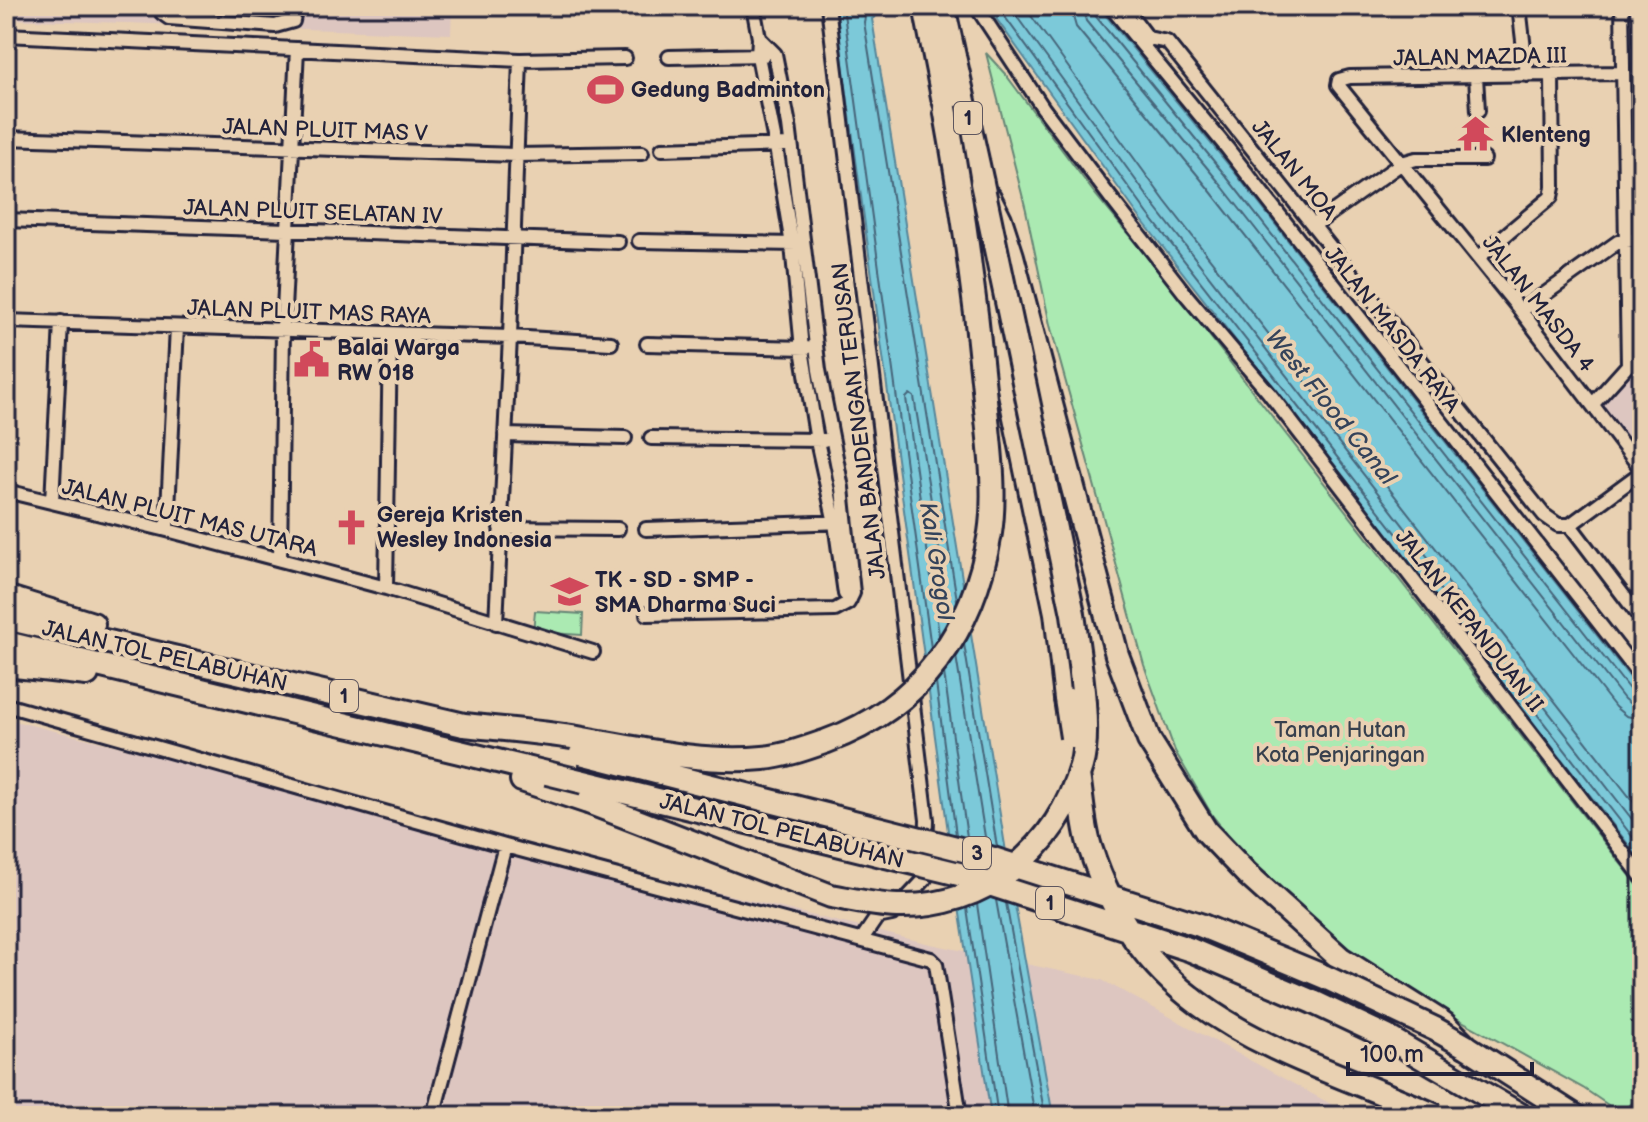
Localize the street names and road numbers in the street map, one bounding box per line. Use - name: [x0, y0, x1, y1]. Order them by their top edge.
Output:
- street label: JALAN MAZDA III: [1393, 42, 1567, 73]
- road number: 1: [954, 102, 982, 134]
- street label: JALAN PLUIT MAS V: [222, 113, 429, 148]
- street label: JALAN MOA: [1245, 114, 1343, 226]
- street label: JALAN PLUIT SELATAN IV: [183, 194, 444, 231]
- street label: JALAN MASDA 4: [1476, 230, 1600, 378]
- street label: JALAN MASDA RAYA: [1318, 241, 1466, 419]
- street label: JALAN BANDENGAN TERUSAN: [827, 261, 892, 581]
- street label: JALAN PLUIT MAS RAYA: [186, 295, 432, 330]
- street label: JALAN PLUIT MAS UTARA: [59, 474, 321, 563]
- street label: JALAN KEPANDUAN II: [1389, 524, 1549, 718]
- street label: JALAN TOL PELABUHAN: [39, 615, 290, 698]
- road number: 1: [330, 680, 358, 712]
- street label: JALAN TOL PELABUHAN: [657, 788, 907, 875]
- road number: 3: [963, 837, 991, 869]
- road number: 1: [1036, 887, 1064, 919]

